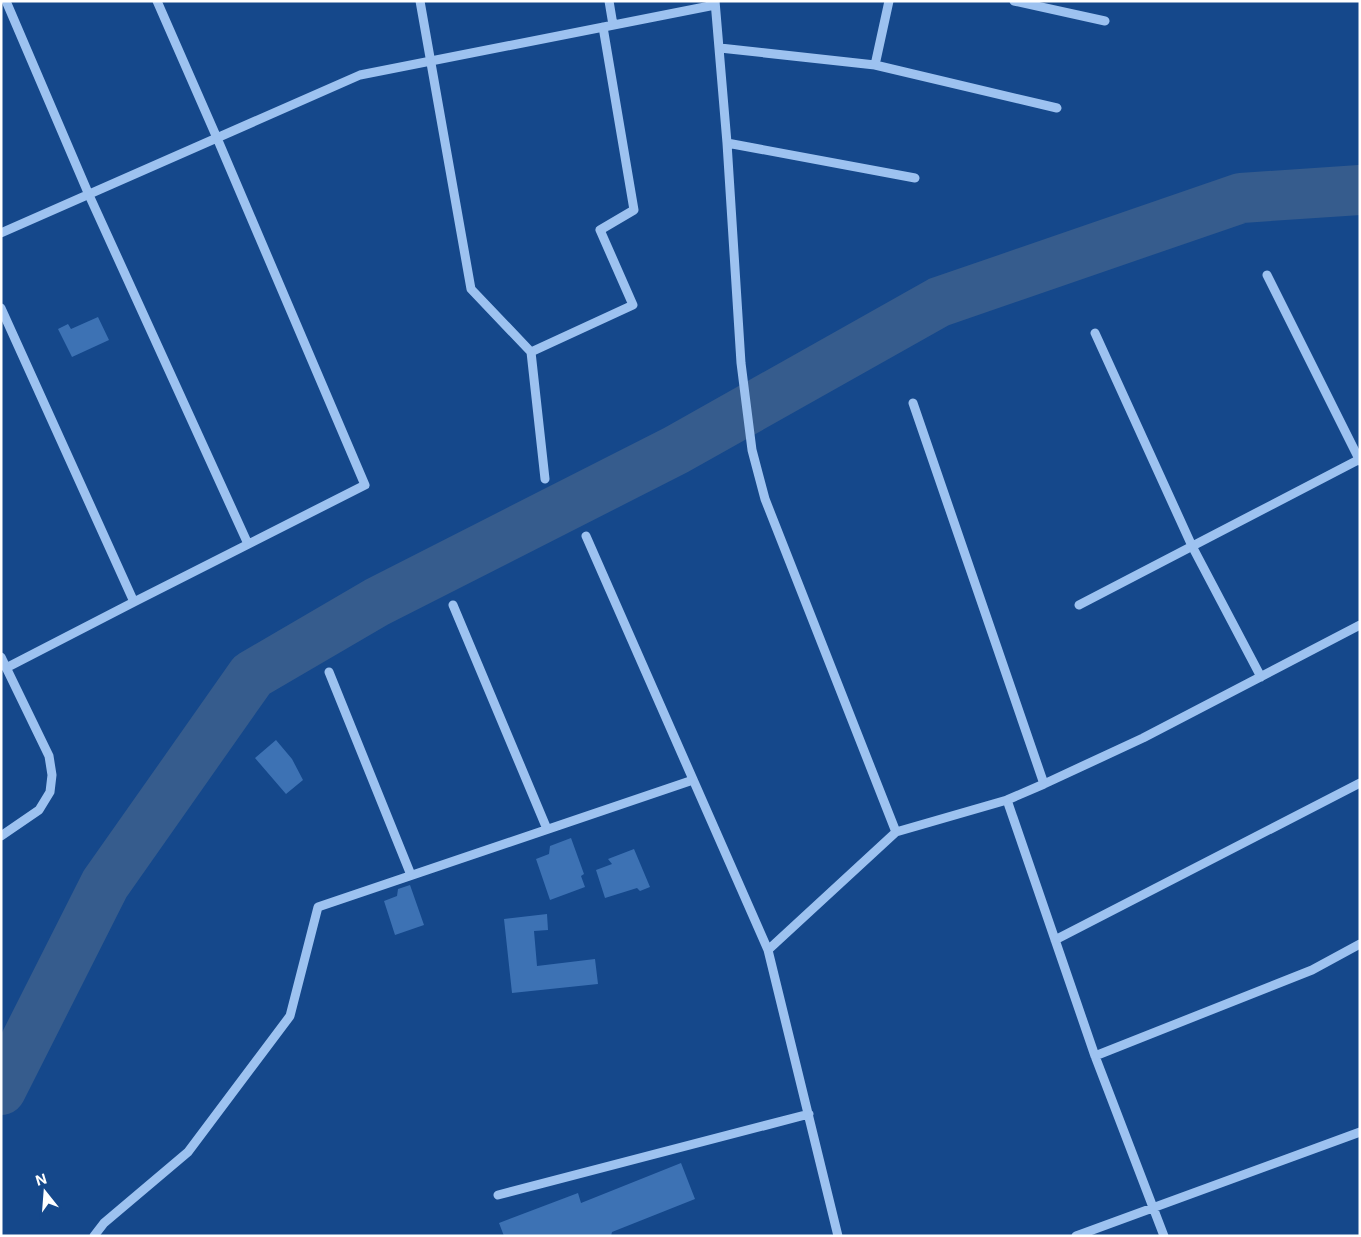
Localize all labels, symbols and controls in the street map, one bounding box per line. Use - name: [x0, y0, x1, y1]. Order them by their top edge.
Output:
- north arrow: [20, 1167, 70, 1217]
- text: N: [33, 1169, 49, 1189]

